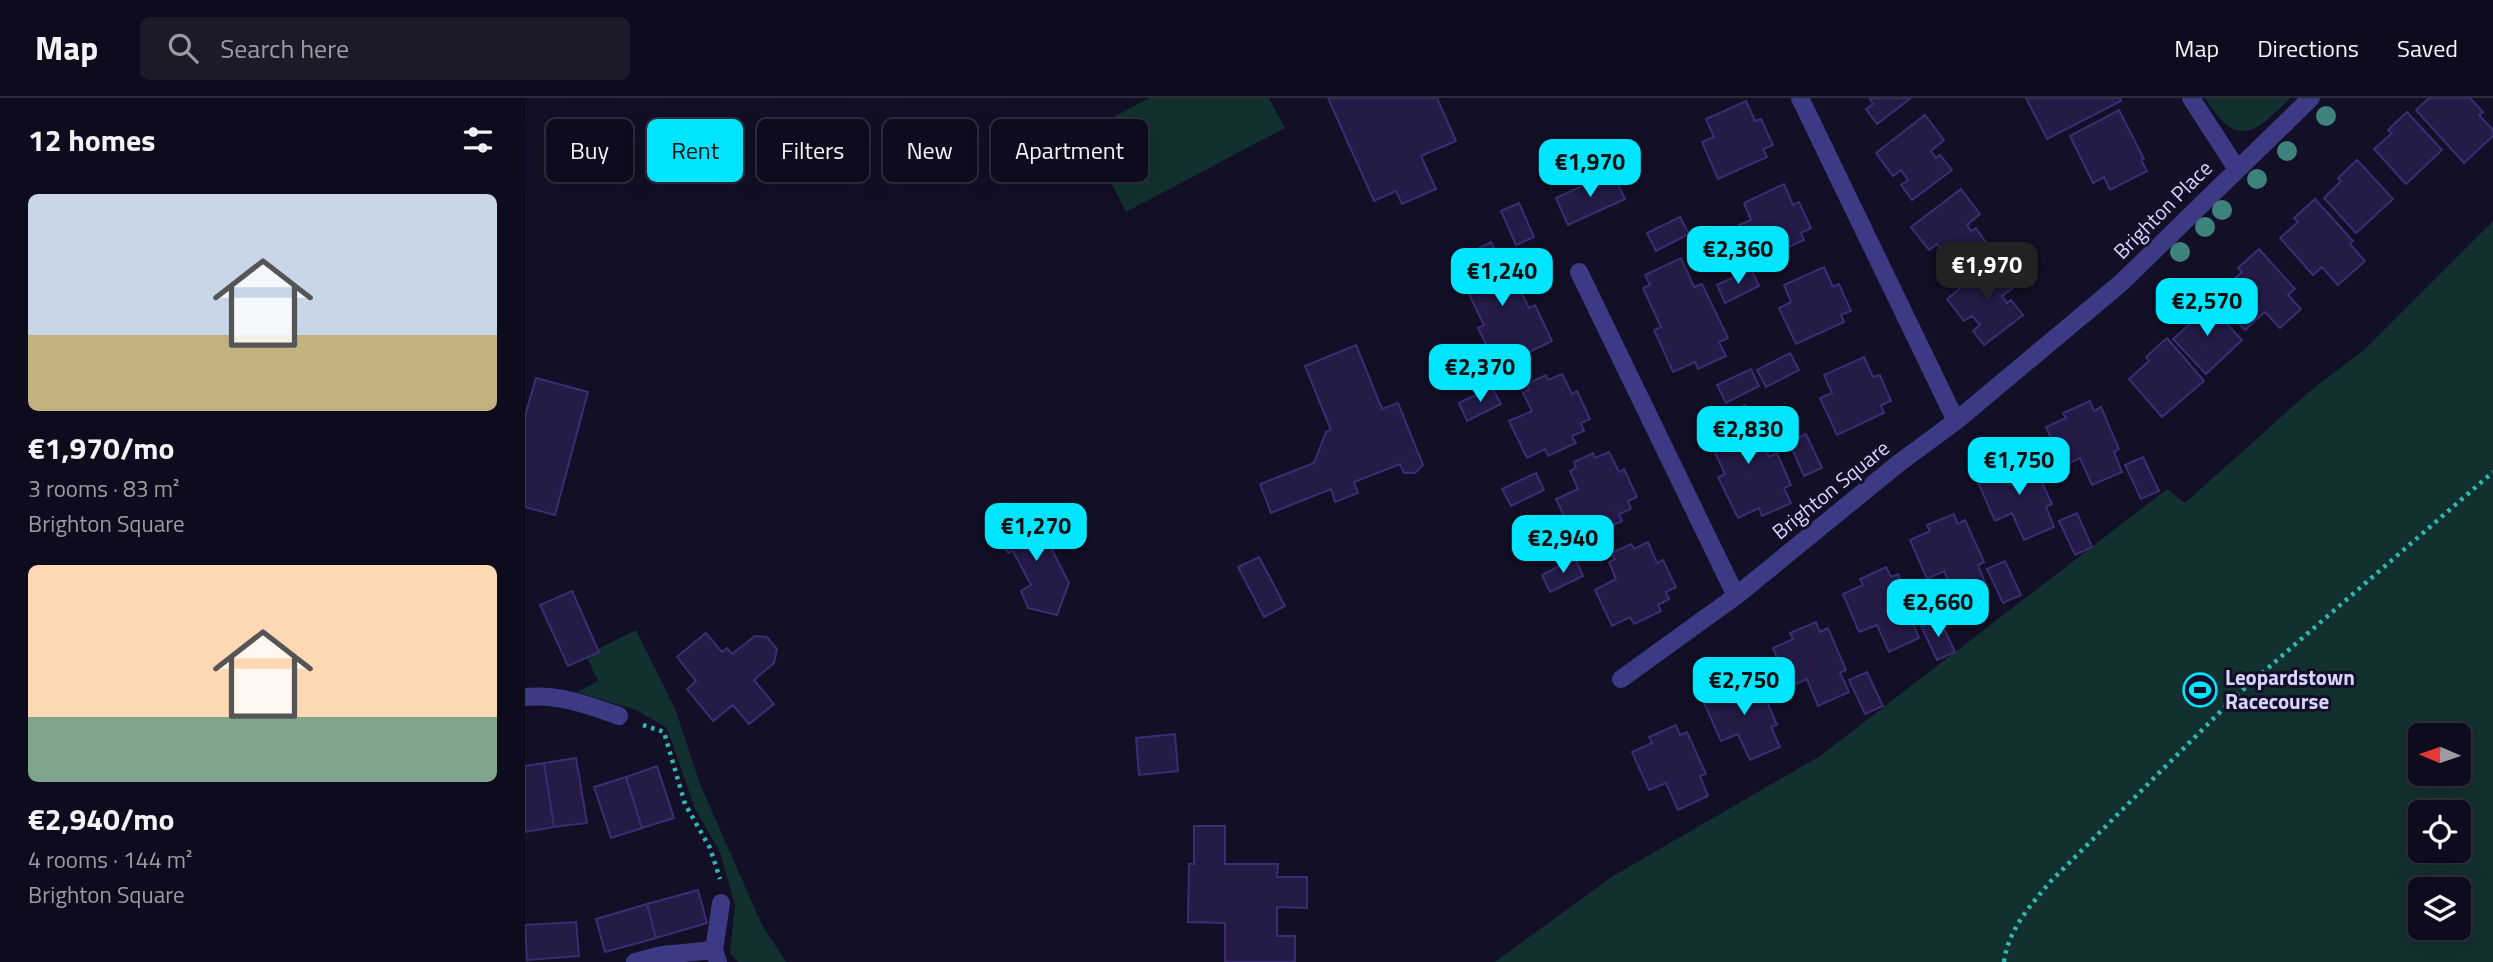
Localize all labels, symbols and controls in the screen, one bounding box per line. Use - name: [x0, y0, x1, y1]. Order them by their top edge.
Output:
- search box: [140, 17, 630, 80]
- text: Map: [35, 23, 98, 73]
- icon: search: [164, 29, 202, 67]
- text: Search here: [220, 29, 349, 68]
- text: Map: [2174, 30, 2219, 66]
- text: Directions: [2257, 30, 2359, 66]
- text: Saved: [2397, 30, 2458, 66]
- text: 12 homes: [28, 117, 155, 163]
- chip: Buy: [546, 119, 633, 182]
- chip: Rent: [647, 119, 743, 182]
- chip: Filters: [757, 119, 869, 182]
- chip: New: [883, 119, 977, 182]
- chip: Apartment: [991, 119, 1148, 182]
- icon: filters: [459, 121, 497, 159]
- pin: €1,970: [1533, 140, 1647, 199]
- text: €1,970: [1555, 144, 1625, 179]
- street label: Brighton Place: [2106, 153, 2219, 266]
- pin: €2,360: [1681, 226, 1795, 286]
- text: €2,360: [1703, 231, 1773, 266]
- icon: home: [200, 240, 326, 366]
- pin: €1,970: [1930, 242, 2044, 302]
- text: €1,970: [1952, 247, 2022, 282]
- pin: €1,240: [1445, 248, 1559, 308]
- text: €1,240: [1467, 253, 1537, 288]
- pin: €2,570: [2150, 278, 2264, 338]
- text: €2,570: [2172, 283, 2242, 318]
- pin: €2,370: [1423, 344, 1537, 404]
- text: €2,370: [1445, 349, 1515, 384]
- pin: €2,830: [1691, 406, 1805, 466]
- text: €2,830: [1713, 411, 1783, 446]
- text: €1,970/mo: [28, 425, 174, 471]
- street label: Brighton Square: [1765, 432, 1896, 547]
- pin: €1,750: [1962, 438, 2076, 497]
- text: €1,750: [1984, 442, 2054, 477]
- text: 3 rooms · 83 m²: [28, 471, 179, 506]
- pin: €1,270: [979, 504, 1093, 563]
- text: Brighton Square: [28, 506, 185, 541]
- text: €1,270: [1001, 508, 1071, 543]
- pin: €2,940: [1506, 516, 1620, 575]
- text: €2,940: [1528, 520, 1598, 555]
- pin: €2,660: [1881, 580, 1995, 639]
- text: €2,660: [1903, 584, 1973, 619]
- icon: home: [200, 611, 326, 737]
- pin: €2,750: [1687, 658, 1801, 717]
- place label: Leopardstown Racecourse: [2225, 661, 2355, 717]
- text: €2,750: [1709, 662, 1779, 697]
- sports icon: Leopardstown Racecourse: [2181, 671, 2219, 709]
- north arrow: [2408, 723, 2471, 786]
- map controls: [2408, 723, 2471, 940]
- text: €2,940/mo: [28, 796, 174, 842]
- button: locate: [2408, 800, 2471, 863]
- text: 4 rooms · 144 m²: [28, 842, 192, 877]
- text: Brighton Square: [28, 877, 185, 912]
- button: layers: [2408, 877, 2471, 940]

